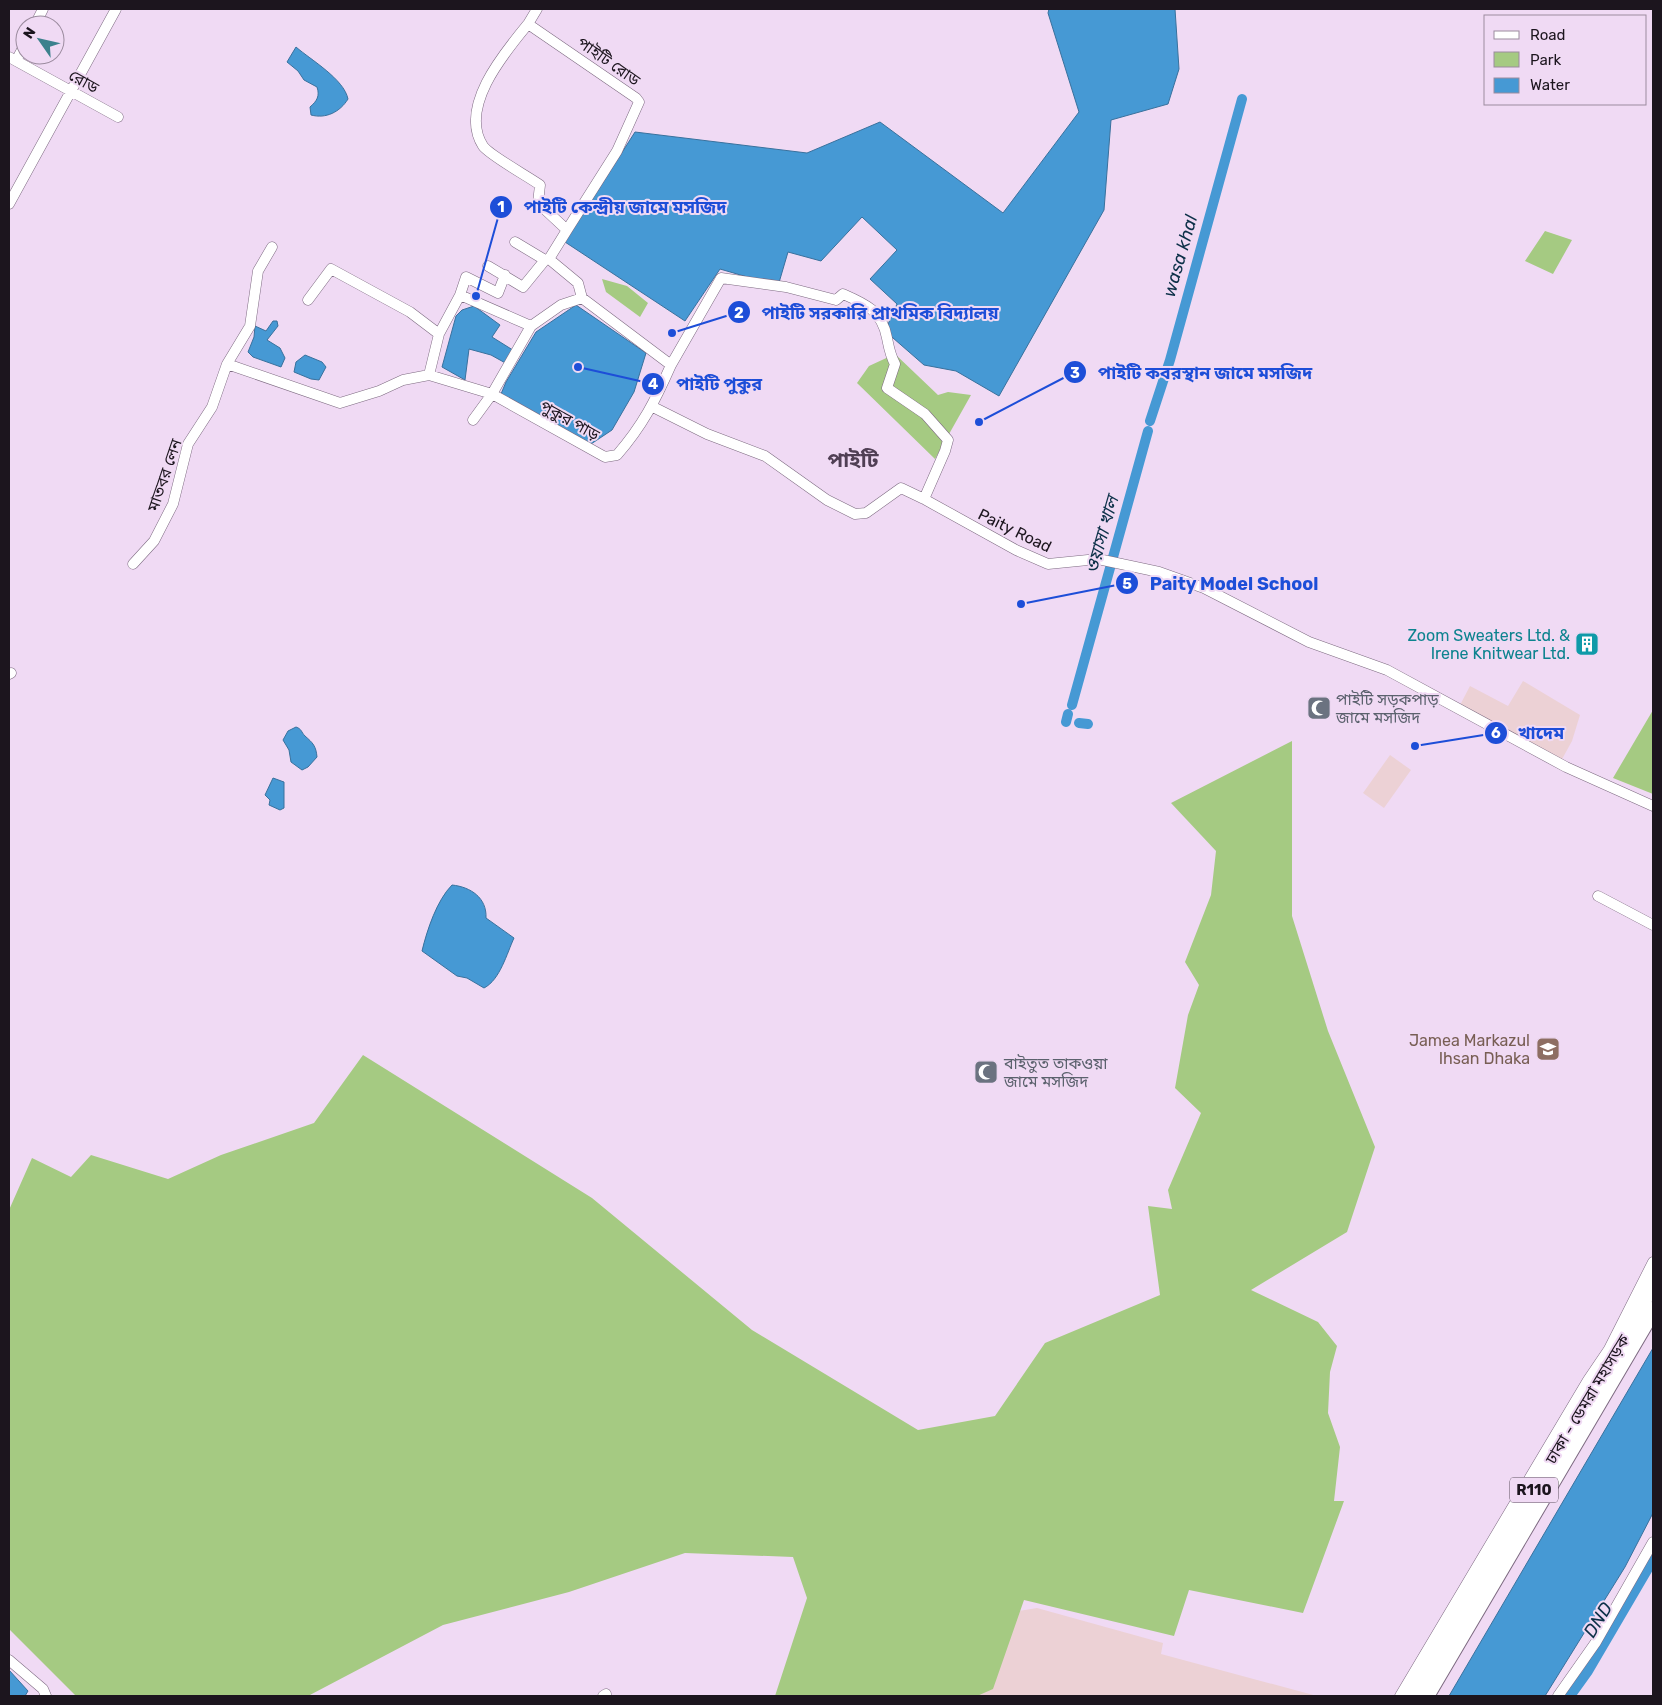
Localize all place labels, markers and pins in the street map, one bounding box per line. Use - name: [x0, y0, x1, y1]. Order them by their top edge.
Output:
- callout: পাইটি কেন্দ্রীয় জামে মসজিদ: [489, 190, 737, 223]
- callout: পাইটি সরকারি প্রাথমিক বিদ্যালয়: [727, 296, 1009, 329]
- callout: পাইটি কবরস্থান জামে মসজিদ: [1062, 356, 1322, 389]
- callout: পাইটি পুকুর: [641, 367, 772, 400]
- callout: Paity Model School: [1114, 567, 1328, 600]
- place label: Zoom Sweaters Ltd. & Irene Knitwear Ltd.: [1407, 626, 1570, 663]
- building icon: Zoom Sweaters Ltd. & Irene Knitwear Ltd.: [1574, 631, 1600, 657]
- place label: পাইটি সড়কপাড় জামে মসজিদ: [1335, 690, 1439, 727]
- mosque icon: পাইটি সড়কপাড় জামে মসজিদ: [1306, 695, 1332, 721]
- callout: খাদেম: [1483, 717, 1575, 750]
- place label: Jamea Markazul Ihsan Dhaka: [1409, 1031, 1530, 1068]
- school or university icon: Jamea Markazul Ihsan Dhaka: [1535, 1036, 1561, 1062]
- place label: বাইতুত তাকওয়া জামে মসজিদ: [1003, 1054, 1108, 1091]
- mosque icon: বাইতুত তাকওয়া জামে মসজিদ: [973, 1059, 999, 1085]

